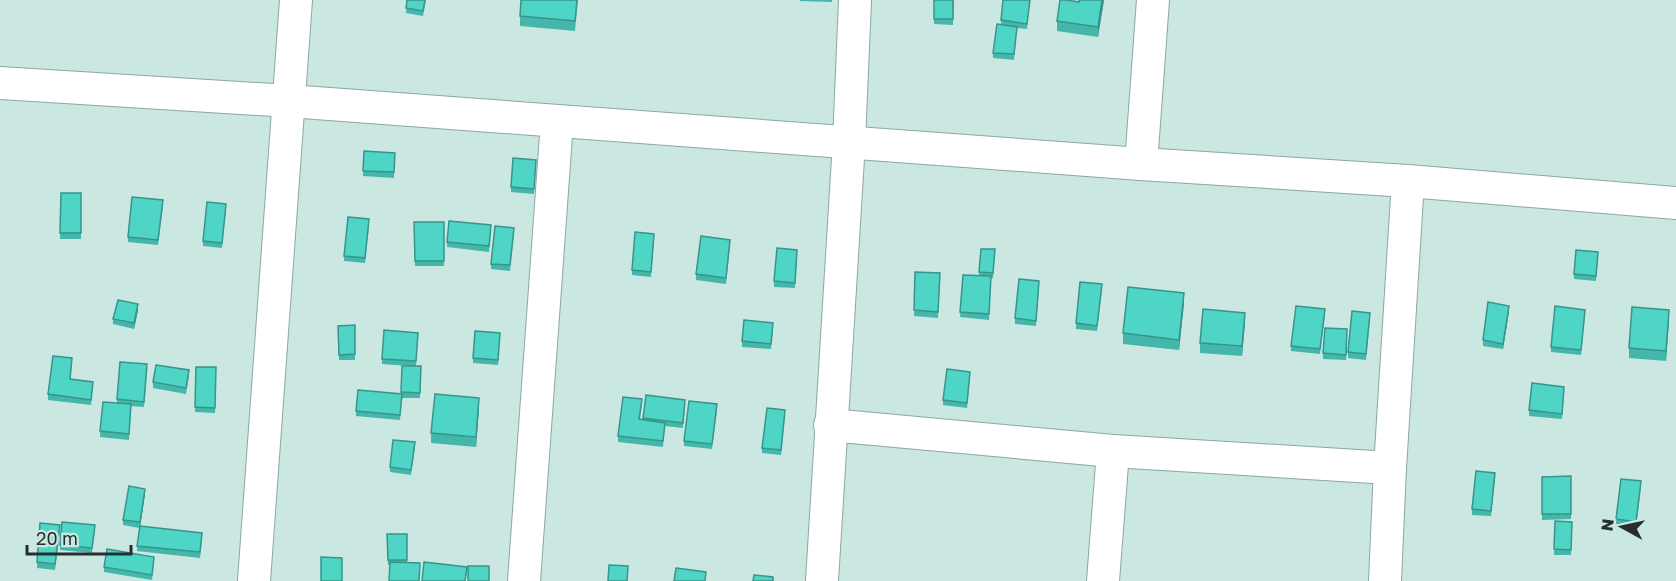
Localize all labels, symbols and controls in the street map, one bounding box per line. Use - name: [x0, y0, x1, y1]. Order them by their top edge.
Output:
- north arrow: [1592, 497, 1652, 557]
- text: N: [1596, 517, 1618, 532]
- scale bar: [27, 518, 130, 556]
- text: 20 m: [36, 527, 78, 549]

